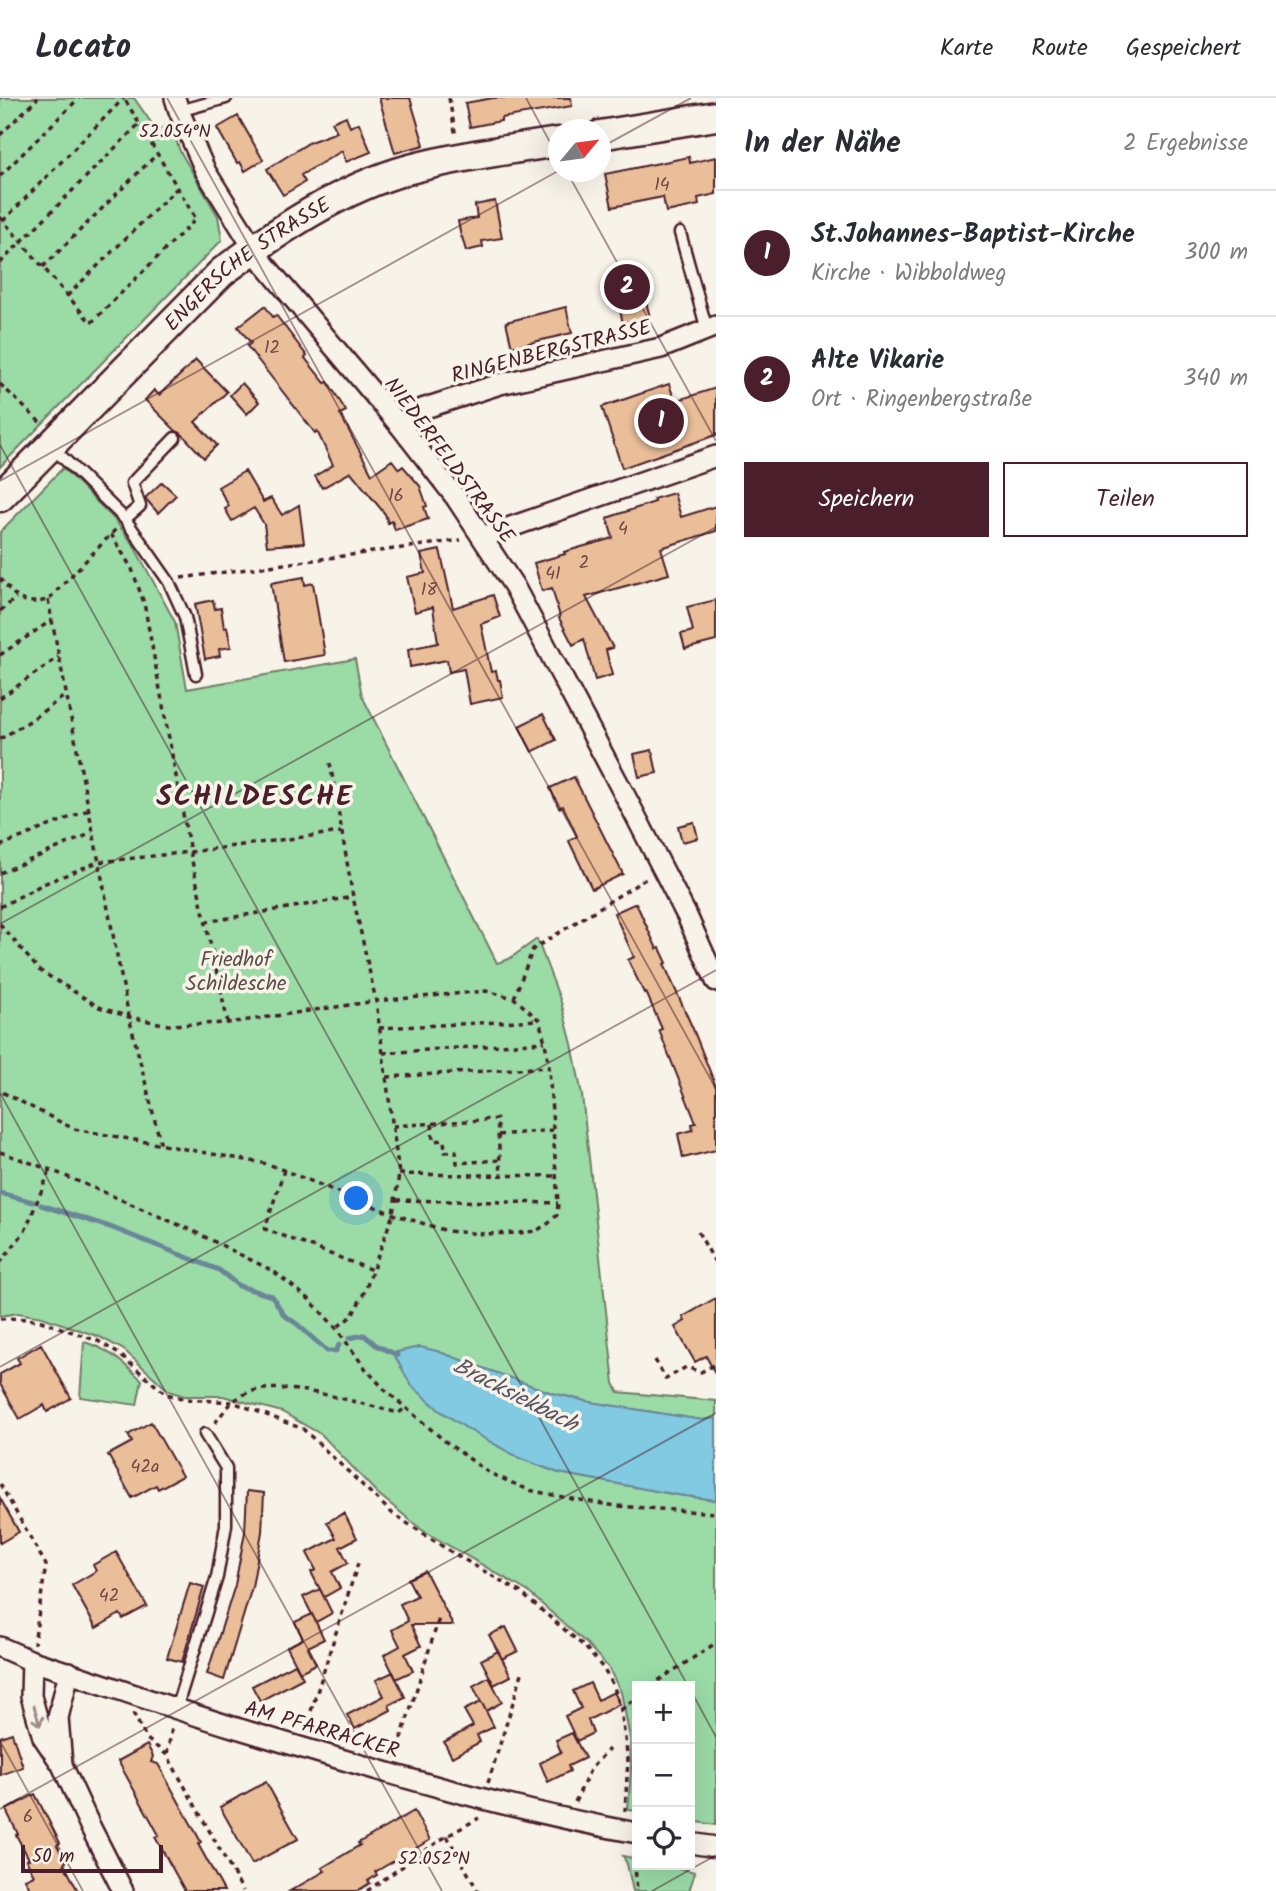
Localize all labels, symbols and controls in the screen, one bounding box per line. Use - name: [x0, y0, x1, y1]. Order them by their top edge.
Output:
- text: Locato: [35, 22, 131, 75]
- text: Karte: [940, 29, 993, 68]
- text: Route: [1031, 29, 1088, 68]
- text: Gespeichert: [1126, 29, 1241, 68]
- text: 52.054°N: [139, 118, 211, 147]
- north arrow: [548, 119, 611, 182]
- text: In der Nähe: [744, 120, 901, 168]
- text: 2 Ergebnisse: [1123, 126, 1248, 162]
- house number: 14: [654, 171, 670, 200]
- street label: ENGERSCHE STRASSE: [157, 189, 338, 340]
- text: St.Johannes-Baptist-Kirche: [811, 214, 1135, 256]
- text: 1: [764, 235, 770, 271]
- text: 300 m: [1184, 235, 1248, 271]
- text: Kirche · Wibboldweg: [811, 256, 1006, 292]
- pin: 2: [604, 261, 650, 313]
- street label: RINGENBERGSTRASSE: [448, 311, 656, 393]
- house number: 12: [264, 334, 280, 363]
- text: Alte Vikarie: [811, 340, 944, 382]
- text: 2: [760, 361, 774, 397]
- text: 340 m: [1183, 361, 1248, 397]
- street label: NIEDERFELDSTRASSE: [375, 371, 523, 552]
- text: Ort · Ringenbergstraße: [811, 382, 1032, 418]
- pin: 1: [638, 395, 684, 447]
- button: Speichern: [744, 462, 989, 537]
- button: Teilen: [1003, 462, 1248, 537]
- house number: 16: [388, 482, 404, 511]
- house number: 4: [618, 515, 628, 544]
- house number: 2: [579, 549, 589, 578]
- house number: 41: [545, 560, 561, 589]
- house number: 18: [421, 576, 437, 605]
- district label: SCHILDESCHE: [156, 775, 354, 820]
- park label: Friedhof Schildesche: [186, 944, 287, 1001]
- your location: [339, 1181, 373, 1215]
- water label: Bracksiekbach: [446, 1349, 585, 1443]
- house number: 42a: [131, 1453, 159, 1482]
- house number: 42: [99, 1582, 119, 1611]
- map controls: [632, 1681, 695, 1870]
- button: +: [632, 1681, 695, 1744]
- street label: AM PFARRACKER: [240, 1693, 403, 1768]
- one-way arrow: [31, 1704, 44, 1726]
- button: −: [632, 1744, 695, 1807]
- house number: 6: [23, 1803, 33, 1832]
- button: locate: [632, 1807, 695, 1870]
- scale bar: [21, 1842, 163, 1874]
- text: 50 m: [32, 1842, 74, 1872]
- text: 52.052°N: [398, 1845, 470, 1874]

